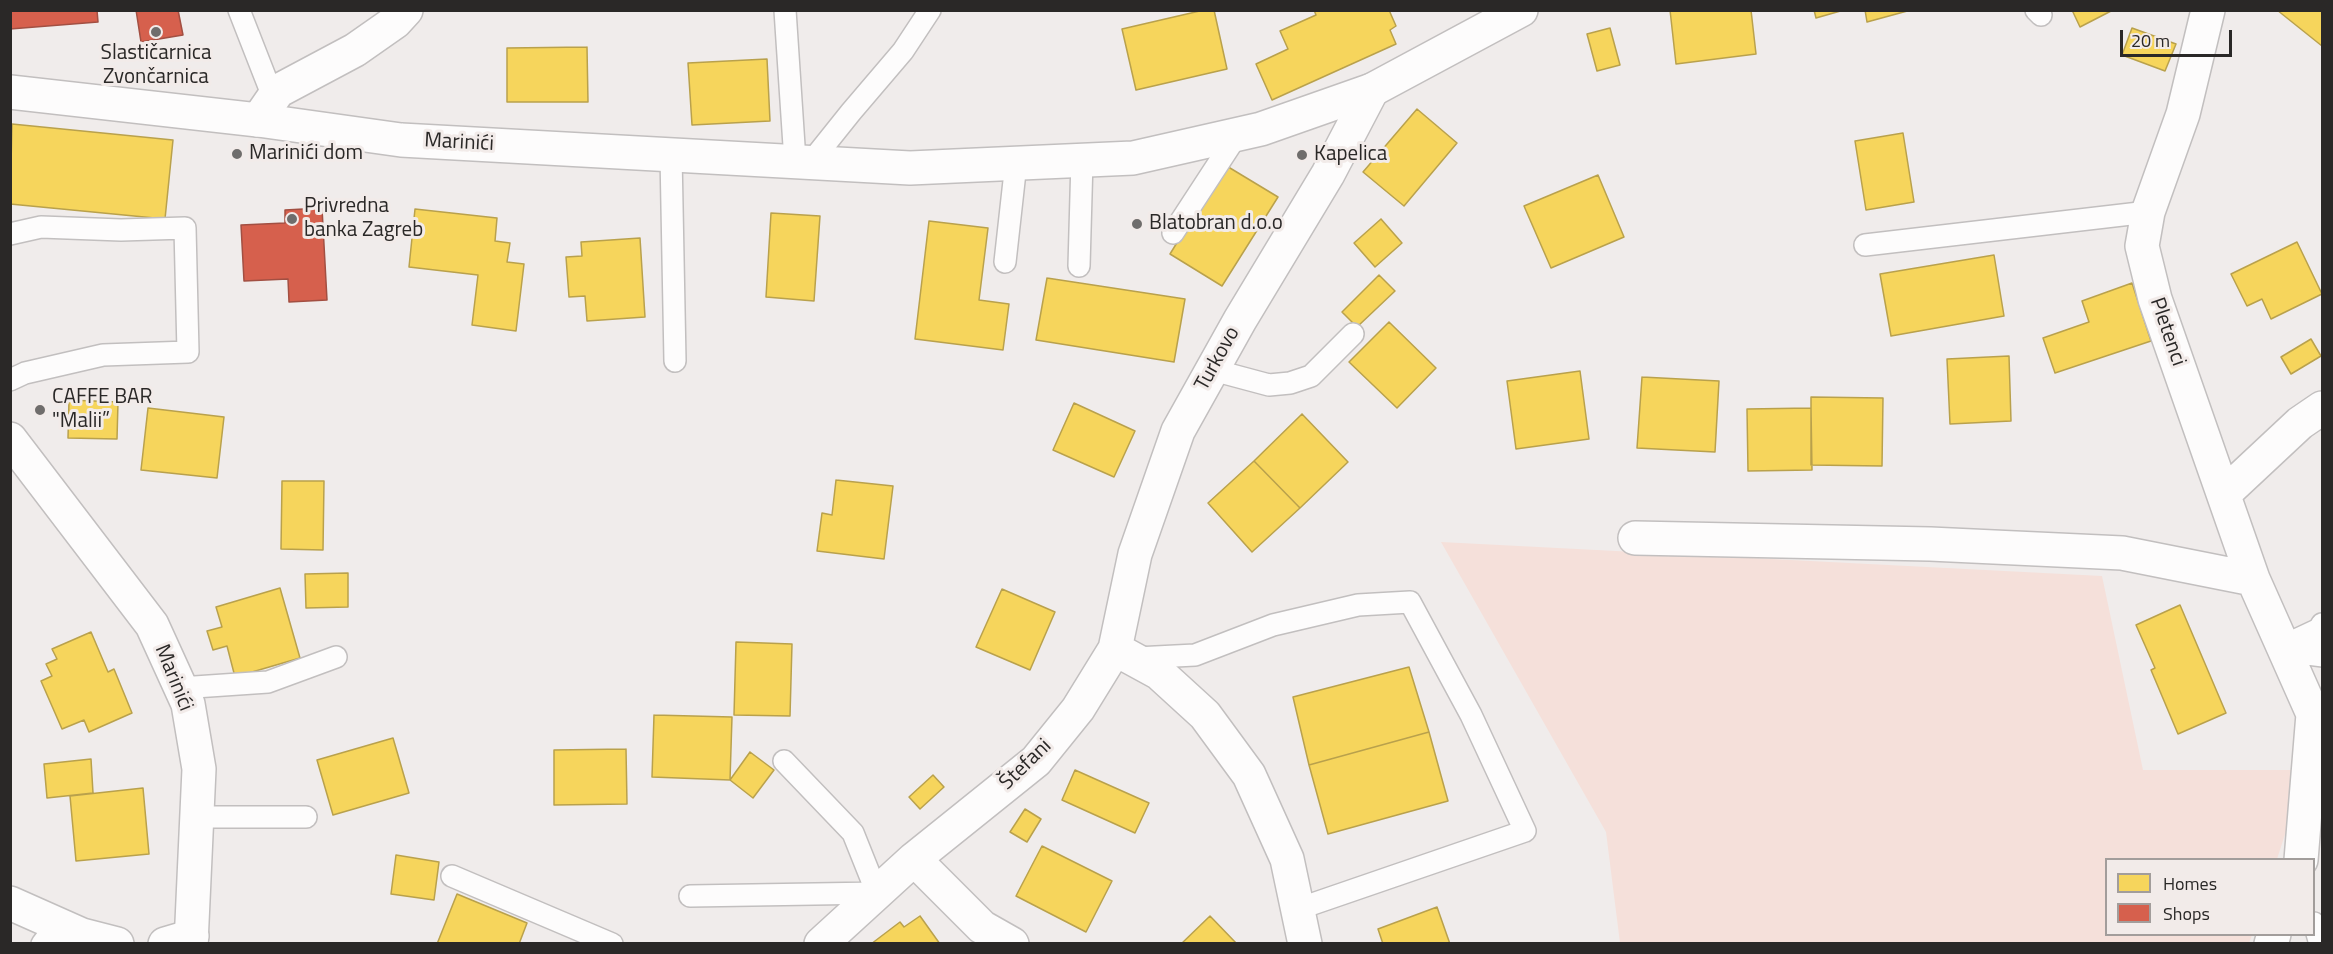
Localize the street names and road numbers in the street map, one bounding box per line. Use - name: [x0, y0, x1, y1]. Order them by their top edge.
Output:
- street label: Marinići: [424, 129, 494, 157]
- street label: Pletenci: [2144, 294, 2190, 370]
- street label: Turkovo: [1190, 323, 1246, 395]
- street label: Marinići: [148, 641, 198, 715]
- street label: Štefani: [995, 734, 1057, 796]

